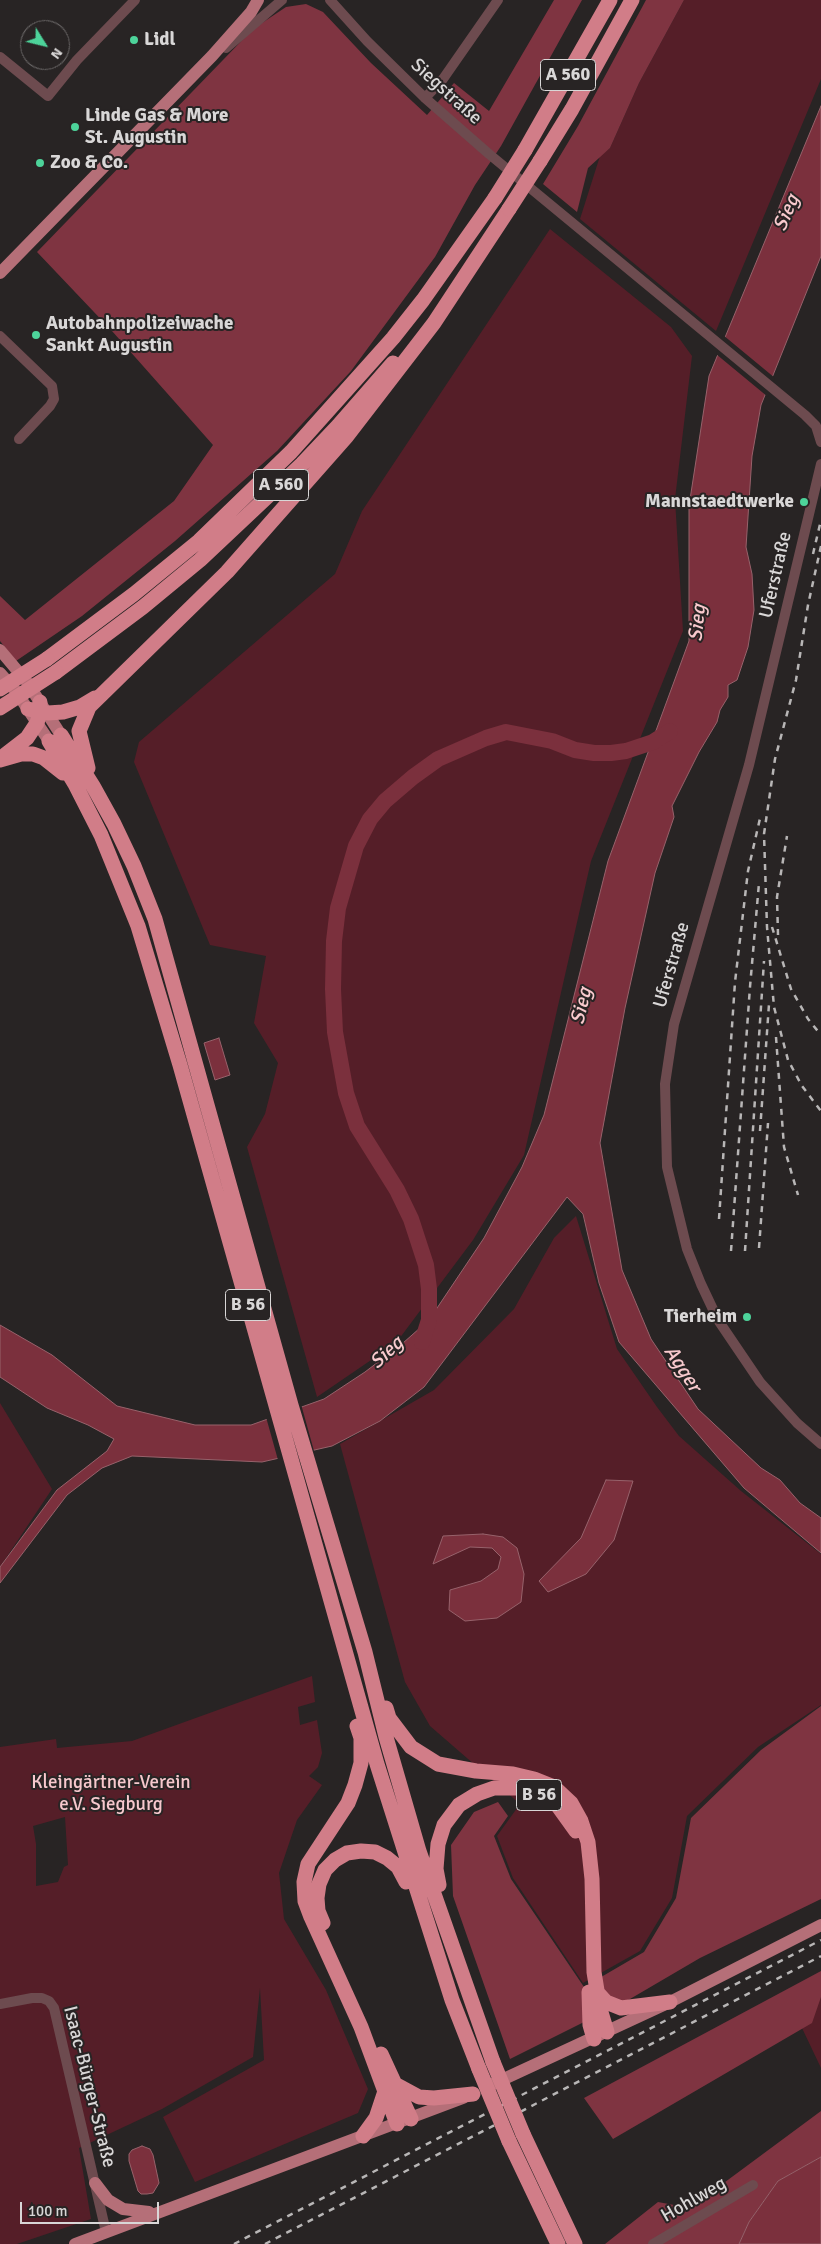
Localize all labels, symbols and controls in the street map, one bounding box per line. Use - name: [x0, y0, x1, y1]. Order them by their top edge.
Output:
- north arrow: [20, 20, 70, 70]
- place label: Lidl: [144, 29, 176, 51]
- marker: Lidl: [128, 34, 140, 46]
- text: N: [47, 45, 66, 62]
- street label: Siegstraße: [406, 54, 486, 130]
- road number: A 560: [540, 60, 596, 90]
- place label: Linde Gas & More St. Augustin: [85, 105, 228, 149]
- marker: Linde Gas & More St. Augustin: [69, 121, 81, 133]
- place label: Zoo & Co.: [50, 152, 128, 174]
- marker: Zoo & Co.: [34, 157, 46, 169]
- water label: Sieg: [769, 191, 805, 235]
- place label: Autobahnpolizeiwache Sankt Augustin: [46, 313, 233, 357]
- marker: Autobahnpolizeiwache Sankt Augustin: [30, 329, 42, 341]
- road number: A 560: [254, 470, 308, 500]
- place label: Mannstaedtwerke: [645, 491, 794, 513]
- marker: Mannstaedtwerke: [798, 496, 810, 508]
- street label: Uferstraße: [755, 529, 797, 621]
- water label: Sieg: [684, 603, 712, 643]
- street label: Uferstraße: [649, 919, 695, 1011]
- water label: Sieg: [566, 985, 598, 1027]
- road number: B 56: [226, 1290, 270, 1320]
- place label: Tierheim: [664, 1306, 737, 1328]
- marker: Tierheim: [741, 1311, 753, 1323]
- water label: Sieg: [365, 1332, 409, 1374]
- water label: Agger: [658, 1341, 706, 1397]
- park label: Kleingärtner-Verein e.V. Siegburg: [31, 1772, 191, 1816]
- road number: B 56: [516, 1780, 562, 1810]
- street label: Isaac-Bürger-Straße: [58, 2004, 120, 2170]
- street label: Hohlweg: [657, 2172, 731, 2228]
- scale bar: [22, 2192, 161, 2224]
- text: 100 m: [28, 2202, 68, 2220]

